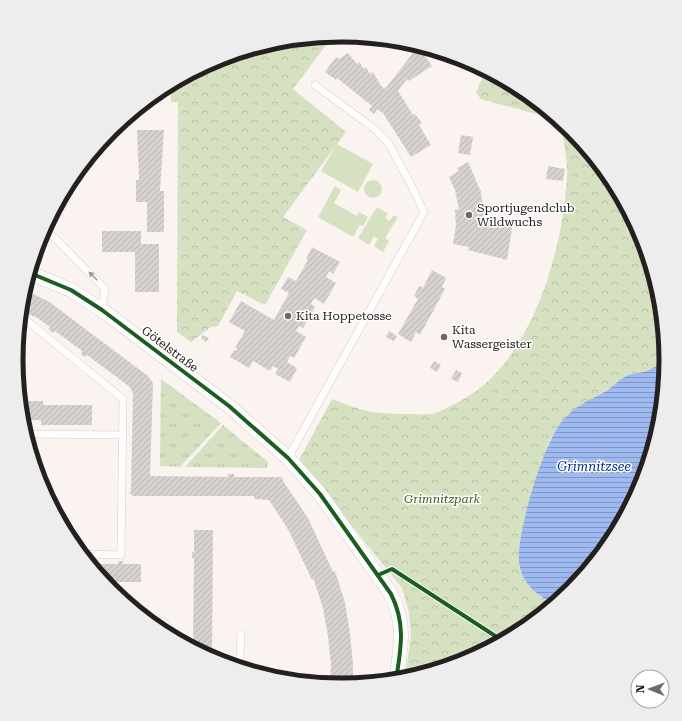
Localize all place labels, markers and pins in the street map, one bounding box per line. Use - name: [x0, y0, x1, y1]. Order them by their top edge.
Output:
- place label: Sportjugendclub Wildwuchs: [477, 201, 575, 229]
- marker: Sportjugendclub Wildwuchs: [464, 210, 474, 220]
- place label: Kita Hoppetosse: [296, 309, 392, 323]
- marker: Kita Hoppetosse: [283, 311, 293, 321]
- place label: Kita Wassergeister: [452, 323, 531, 351]
- marker: Kita Wassergeister: [439, 332, 449, 342]

